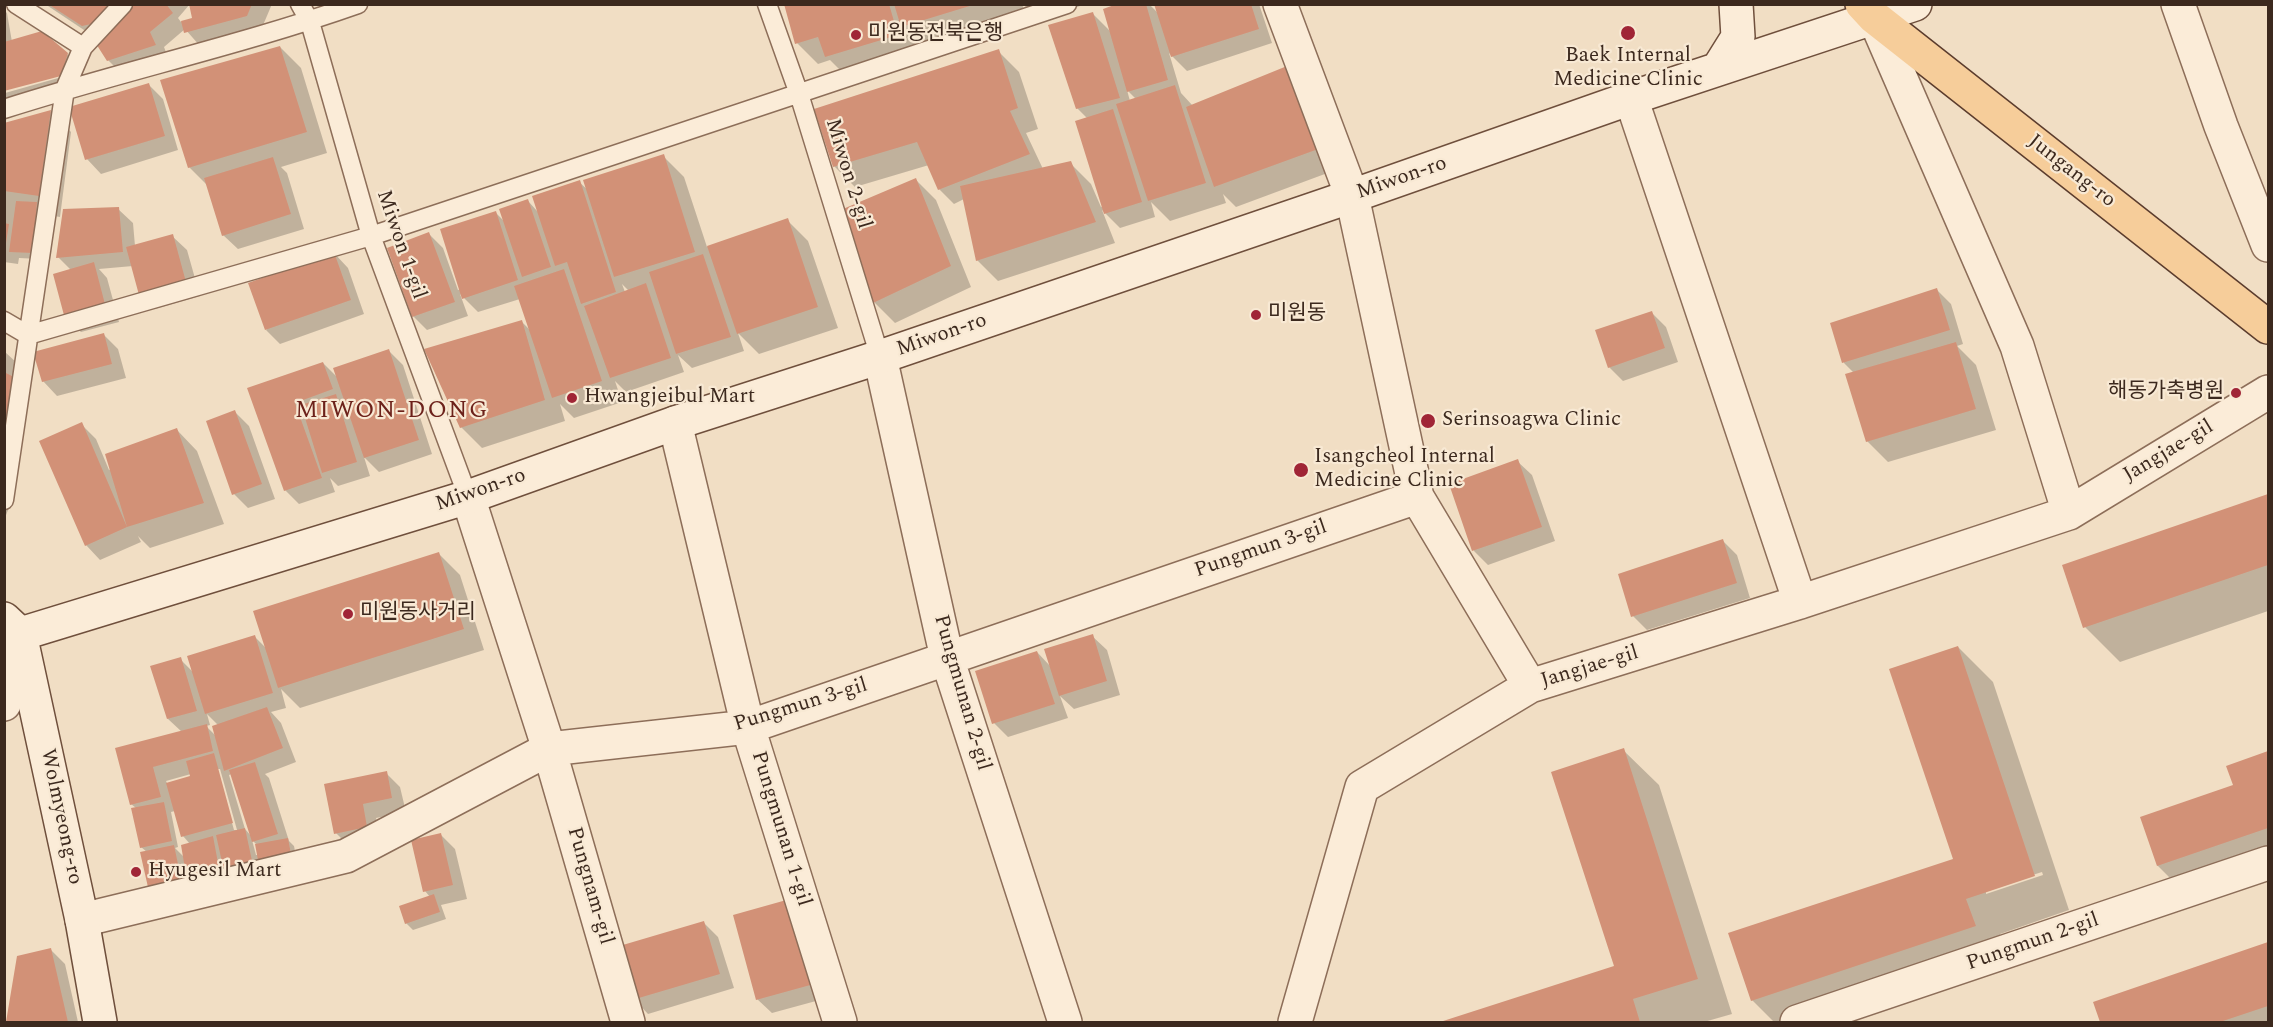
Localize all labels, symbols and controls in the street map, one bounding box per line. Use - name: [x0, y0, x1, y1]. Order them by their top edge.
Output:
- place label: 미원동전북은행: [868, 22, 1003, 48]
- marker: Baek Internal Medicine Clinic: [1619, 24, 1637, 42]
- marker: 미원동전북은행: [849, 28, 863, 42]
- place label: Baek Internal Medicine Clinic: [1553, 44, 1703, 94]
- street label: Miwon 2-gil: [818, 116, 876, 232]
- street label: Jungang-ro: [2022, 130, 2120, 214]
- street label: Miwon-ro: [1354, 152, 1450, 206]
- street label: Miwon 1-gil: [370, 187, 430, 303]
- place label: 미원동: [1268, 302, 1326, 328]
- marker: 미원동: [1249, 308, 1263, 322]
- street label: Miwon-ro: [894, 309, 990, 363]
- place label: 해동가축병원: [2108, 380, 2224, 406]
- place label: Hwangjeibul Mart: [584, 385, 755, 411]
- marker: 해동가축병원: [2229, 386, 2243, 400]
- marker: Hwangjeibul Mart: [565, 391, 579, 405]
- district label: MIWON-DONG: [295, 398, 489, 426]
- place label: Serinsoagwa Clinic: [1442, 408, 1621, 434]
- marker: Serinsoagwa Clinic: [1419, 412, 1437, 430]
- street label: Jangjae-gil: [2119, 415, 2219, 489]
- place label: Isangcheol Internal Medicine Clinic: [1314, 445, 1495, 495]
- marker: Isangcheol Internal Medicine Clinic: [1292, 461, 1310, 479]
- street label: Miwon-ro: [433, 464, 529, 518]
- street label: Pungmun 3-gil: [1191, 516, 1331, 584]
- place label: 미원동사거리: [360, 601, 476, 627]
- marker: 미원동사거리: [341, 607, 355, 621]
- street label: Pungmunan 2-gil: [927, 612, 995, 774]
- street label: Jangjae-gil: [1538, 641, 1642, 695]
- street label: Pungmun 3-gil: [731, 674, 871, 738]
- street label: Wolmyeong-ro: [33, 747, 87, 887]
- street label: Pungmunan 1-gil: [744, 748, 816, 910]
- street label: Pungnam-gil: [560, 824, 618, 948]
- place label: Hyugesil Mart: [148, 859, 282, 885]
- marker: Hyugesil Mart: [129, 865, 143, 879]
- street label: Pungmun 2-gil: [1963, 909, 2103, 977]

